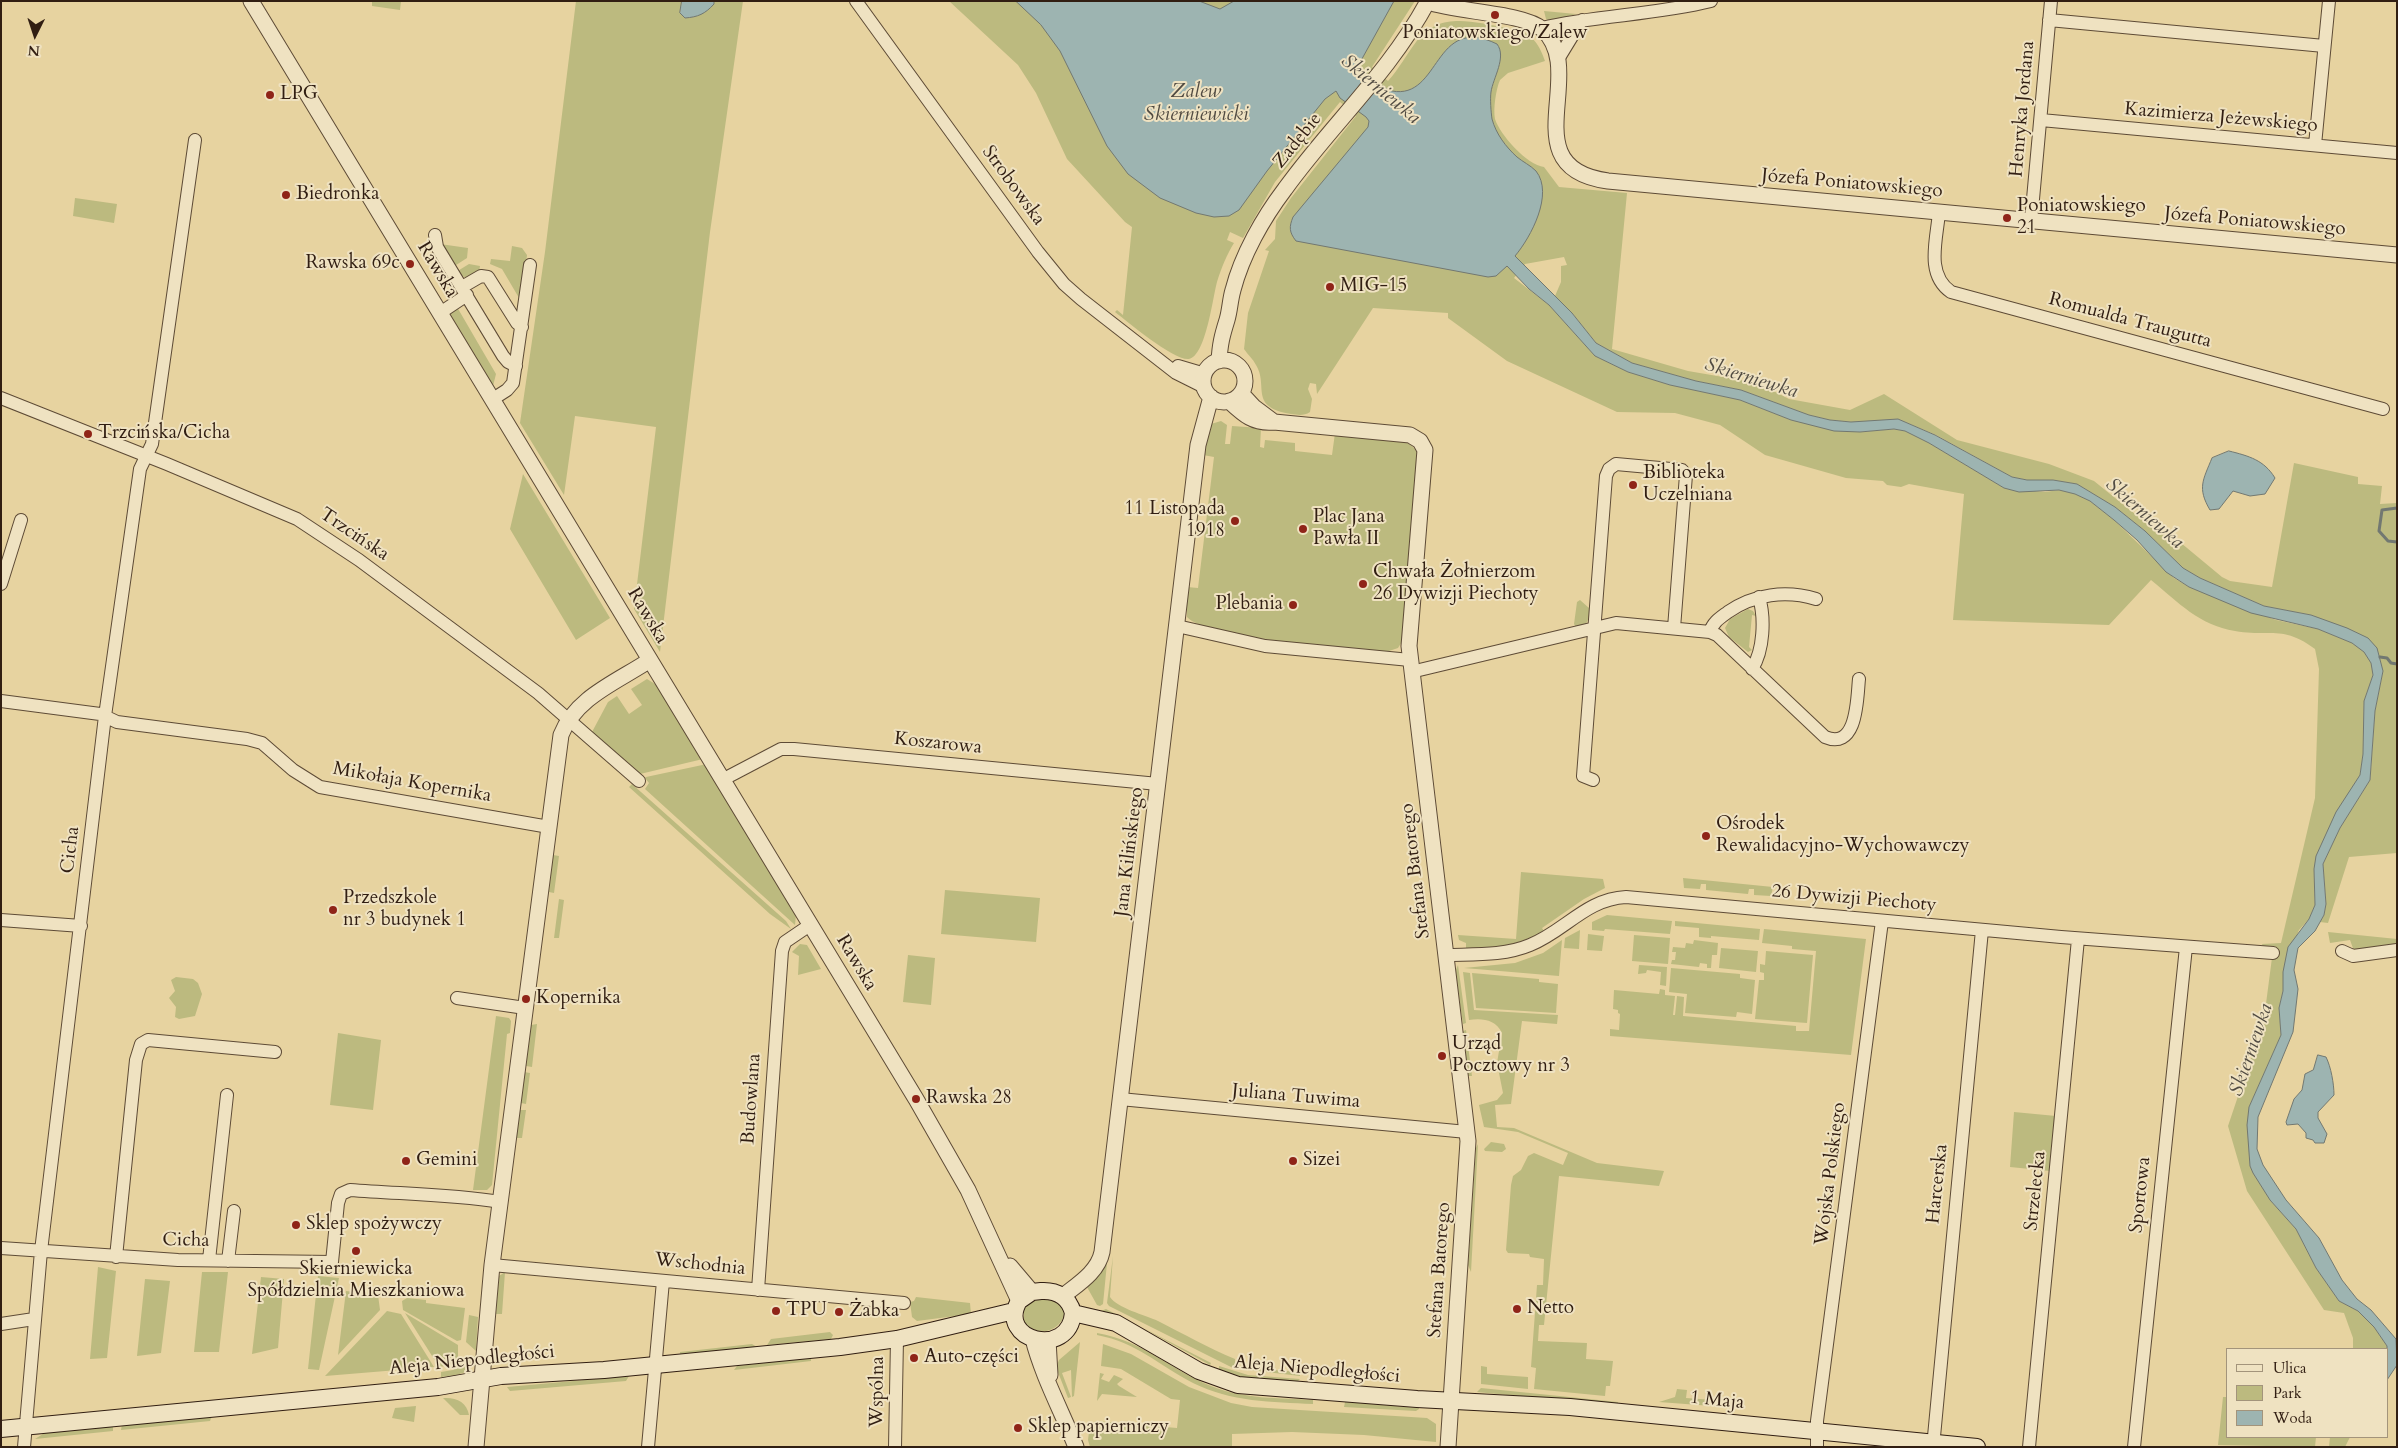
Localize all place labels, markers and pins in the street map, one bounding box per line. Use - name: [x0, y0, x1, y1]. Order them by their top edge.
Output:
- marker: Poniatowskiego/Zalew: [1489, 9, 1501, 21]
- place label: Poniatowskiego/Zalew: [1402, 23, 1588, 45]
- place label: LPG: [280, 84, 318, 106]
- marker: LPG: [264, 89, 276, 101]
- place label: Biedronka: [296, 184, 379, 206]
- marker: Biedronka: [280, 189, 292, 201]
- place label: Poniatowskiego 21: [2017, 196, 2146, 240]
- marker: Poniatowskiego 21: [2001, 212, 2013, 224]
- place label: Rawska 69c: [305, 253, 400, 275]
- marker: Rawska 69c: [404, 258, 416, 270]
- place label: MIG-15: [1340, 276, 1407, 298]
- marker: MIG-15: [1324, 281, 1336, 293]
- place label: Trzcińska/Cicha: [98, 423, 230, 445]
- marker: Trzcińska/Cicha: [82, 428, 94, 440]
- place label: Biblioteka Uczelniana: [1643, 463, 1732, 507]
- marker: Biblioteka Uczelniana: [1627, 479, 1639, 491]
- place label: 11 Listopada 1918: [1124, 499, 1225, 543]
- place label: Plac Jana Pawła II: [1313, 507, 1385, 551]
- marker: 11 Listopada 1918: [1229, 515, 1241, 527]
- marker: Plac Jana Pawła II: [1297, 523, 1309, 535]
- place label: Chwała Żołnierzom 26 Dywizji Piechoty: [1373, 562, 1539, 606]
- marker: Chwała Żołnierzom 26 Dywizji Piechoty: [1357, 578, 1369, 590]
- place label: Plebania: [1216, 594, 1283, 616]
- marker: Plebania: [1287, 599, 1299, 611]
- place label: Ośrodek Rewalidacyjno-Wychowawczy: [1716, 814, 1970, 858]
- marker: Ośrodek Rewalidacyjno-Wychowawczy: [1700, 830, 1712, 842]
- place label: Przedszkole nr 3 budynek 1: [343, 888, 466, 932]
- marker: Przedszkole nr 3 budynek 1: [327, 904, 339, 916]
- place label: Kopernika: [536, 988, 621, 1010]
- marker: Kopernika: [520, 993, 532, 1005]
- place label: Urząd Pocztowy nr 3: [1452, 1034, 1570, 1078]
- marker: Urząd Pocztowy nr 3: [1436, 1050, 1448, 1062]
- place label: Rawska 28: [926, 1088, 1012, 1110]
- marker: Rawska 28: [910, 1093, 922, 1105]
- place label: Gemini: [416, 1150, 477, 1172]
- place label: Sizei: [1303, 1150, 1340, 1172]
- marker: Gemini: [400, 1155, 412, 1167]
- marker: Sizei: [1287, 1155, 1299, 1167]
- place label: Sklep spożywczy: [306, 1214, 442, 1236]
- marker: Sklep spożywczy: [290, 1219, 302, 1231]
- marker: Skierniewicka Spółdzielnia Mieszkaniowa: [350, 1245, 362, 1257]
- place label: Skierniewicka Spółdzielnia Mieszkaniowa: [248, 1259, 464, 1303]
- place label: Netto: [1527, 1298, 1574, 1320]
- place label: TPU: [786, 1300, 827, 1322]
- place label: Żabka: [849, 1301, 899, 1323]
- marker: Netto: [1511, 1303, 1523, 1315]
- marker: TPU: [770, 1305, 782, 1317]
- marker: Żabka: [833, 1306, 845, 1318]
- place label: Auto-części: [924, 1347, 1019, 1369]
- marker: Auto-części: [908, 1352, 920, 1364]
- place label: Sklep papierniczy: [1028, 1417, 1169, 1439]
- marker: Sklep papierniczy: [1012, 1422, 1024, 1434]

